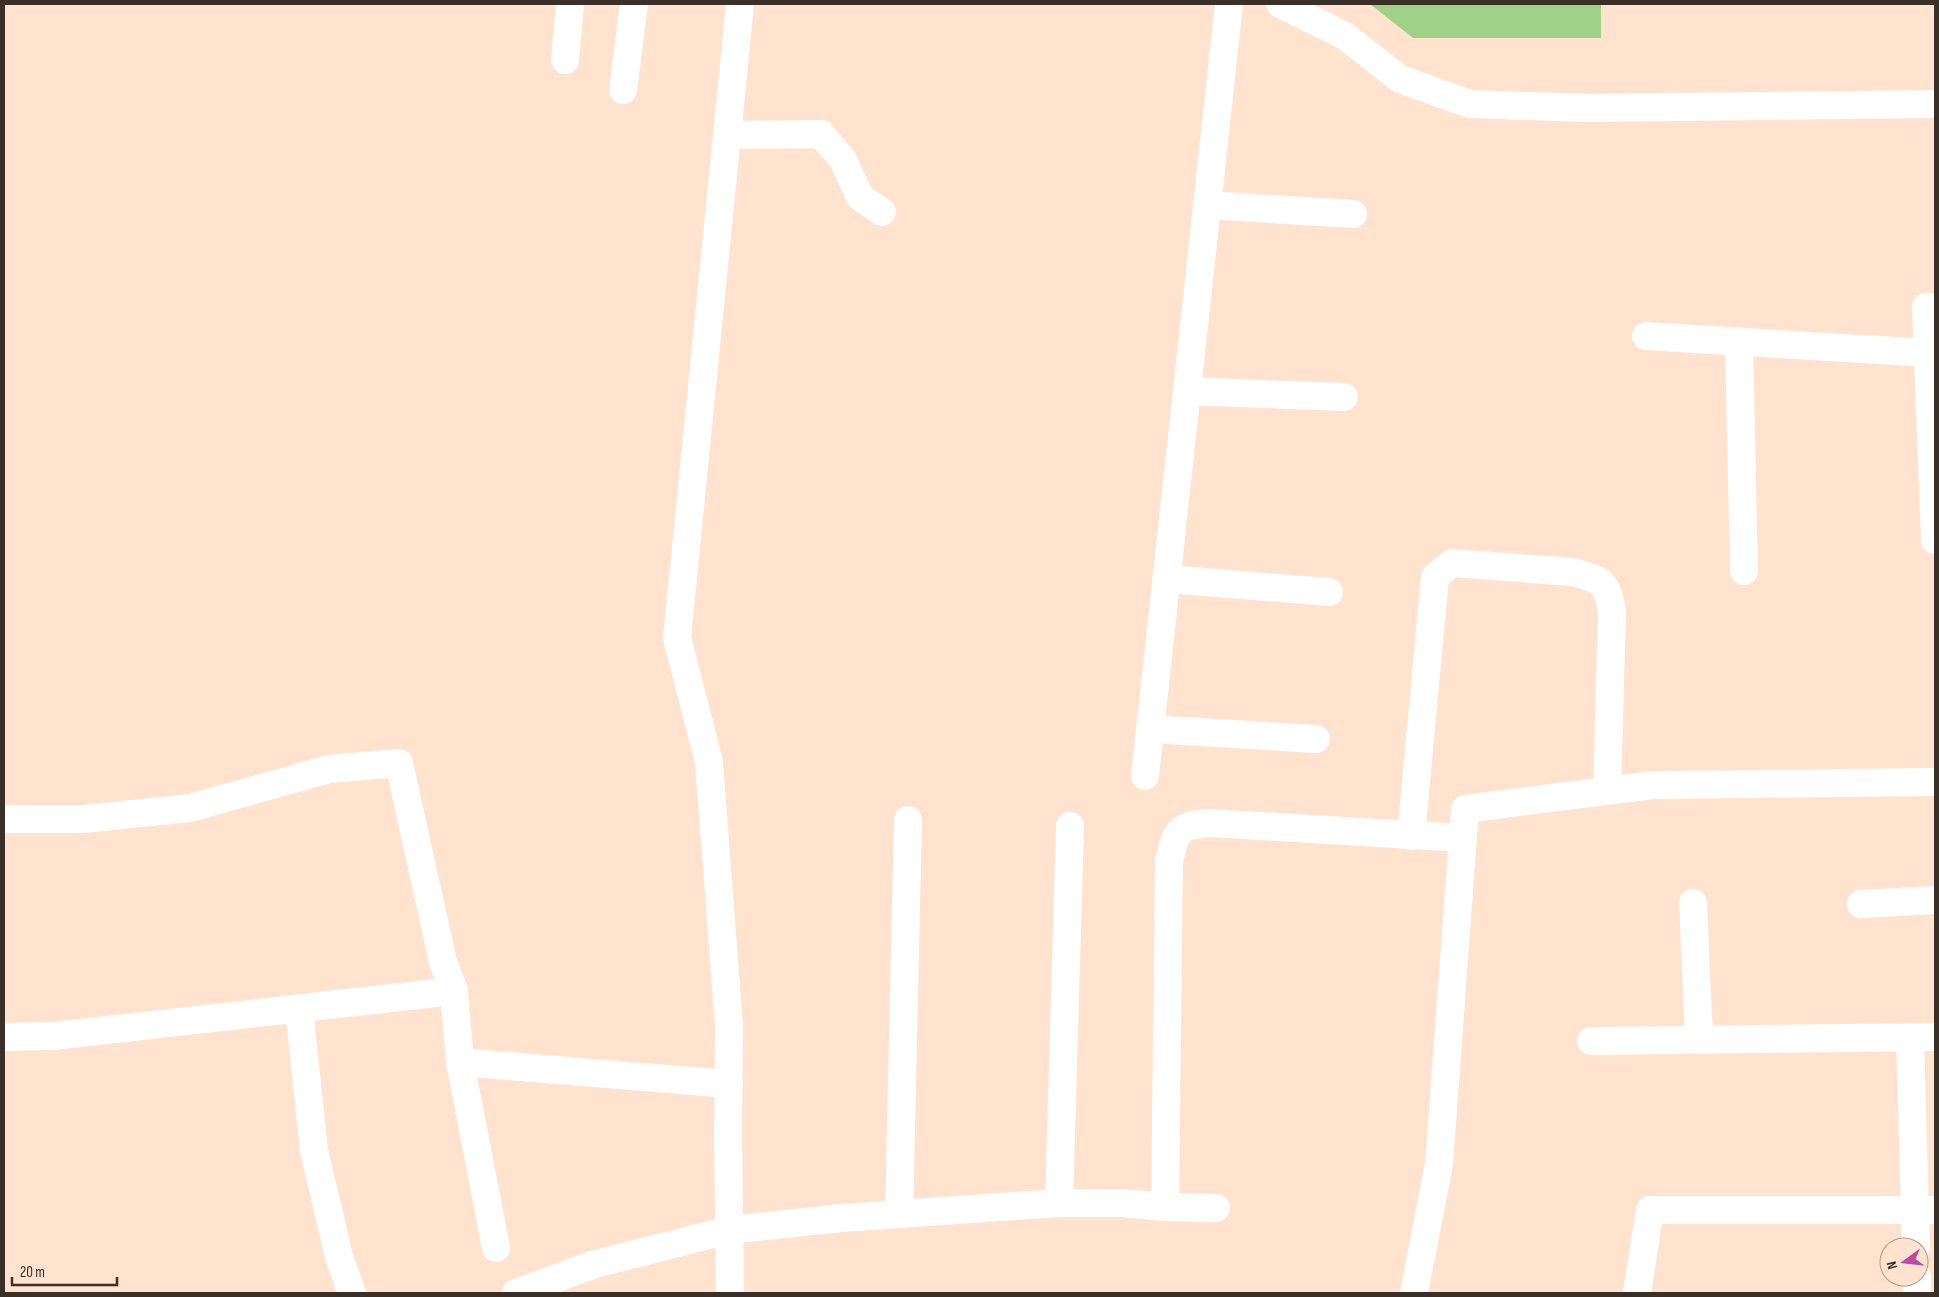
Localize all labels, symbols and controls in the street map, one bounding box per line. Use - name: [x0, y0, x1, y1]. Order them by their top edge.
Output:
- north arrow: [1879, 1237, 1929, 1287]
- scale bar: [12, 1254, 118, 1286]
- text: N: [1883, 1259, 1901, 1271]
- text: 20 m: [20, 1263, 45, 1282]

